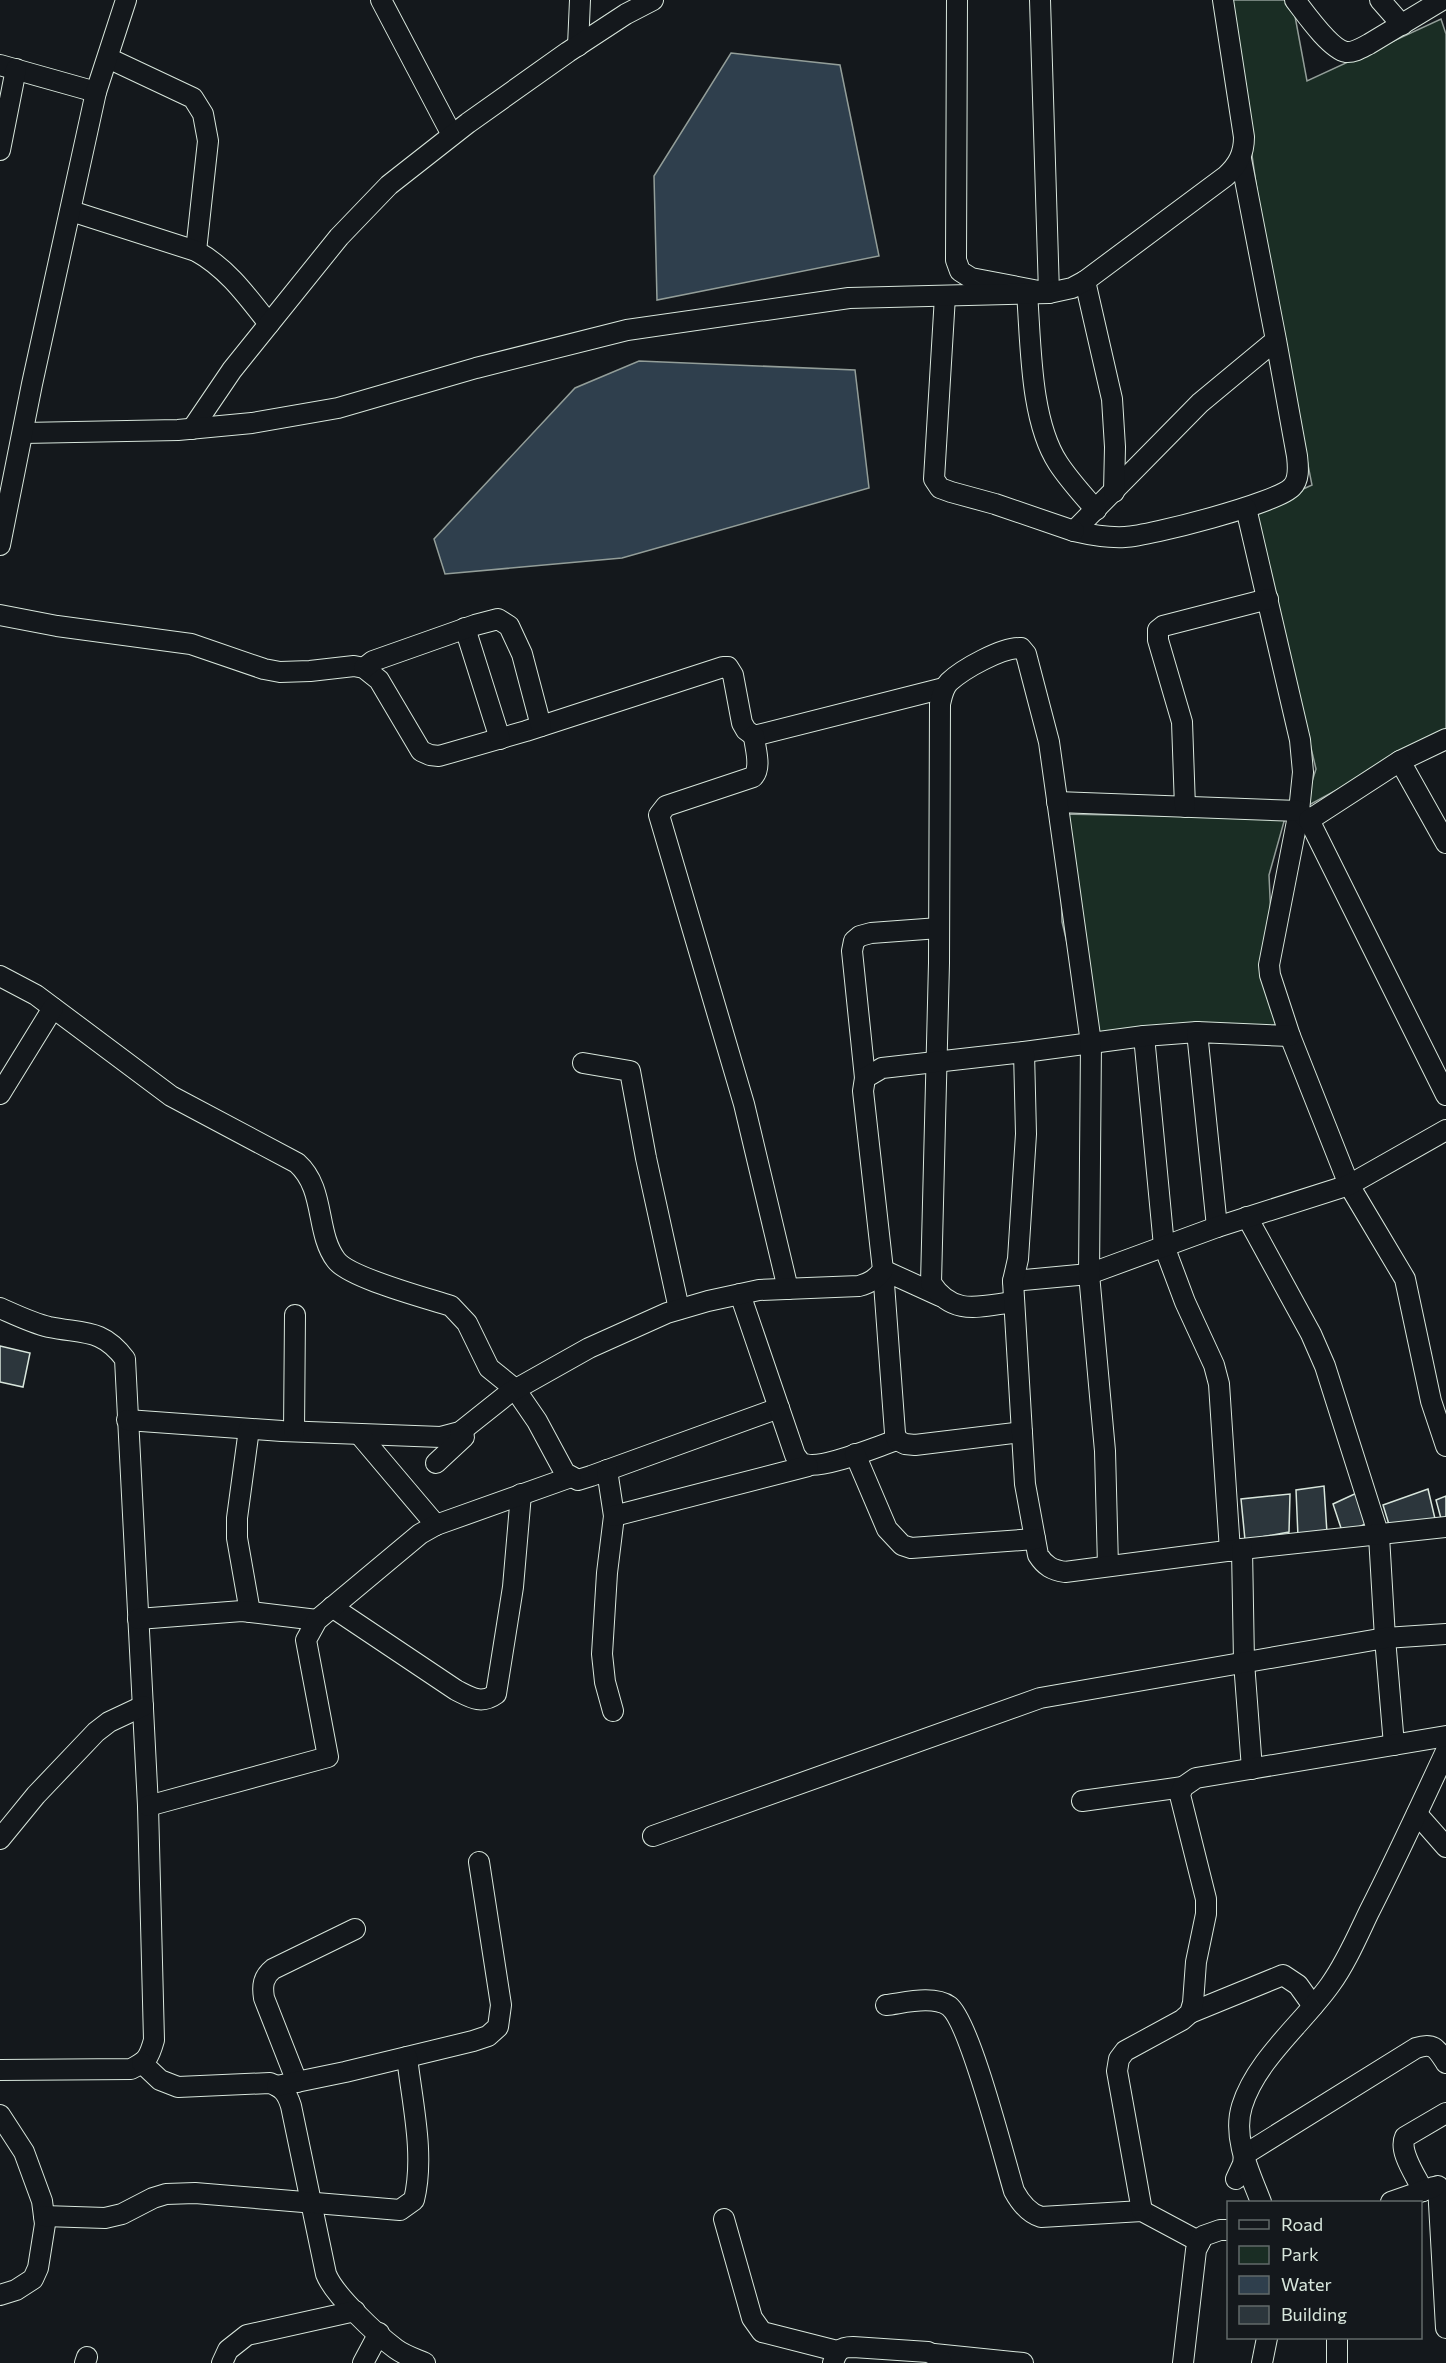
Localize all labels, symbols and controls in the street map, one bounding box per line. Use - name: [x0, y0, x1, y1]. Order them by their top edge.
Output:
- legend: [1227, 2201, 1422, 2339]
- text: Road: [1281, 2213, 1323, 2235]
- text: Park: [1281, 2243, 1319, 2265]
- text: Water: [1281, 2273, 1332, 2295]
- text: Building: [1281, 2303, 1347, 2325]

